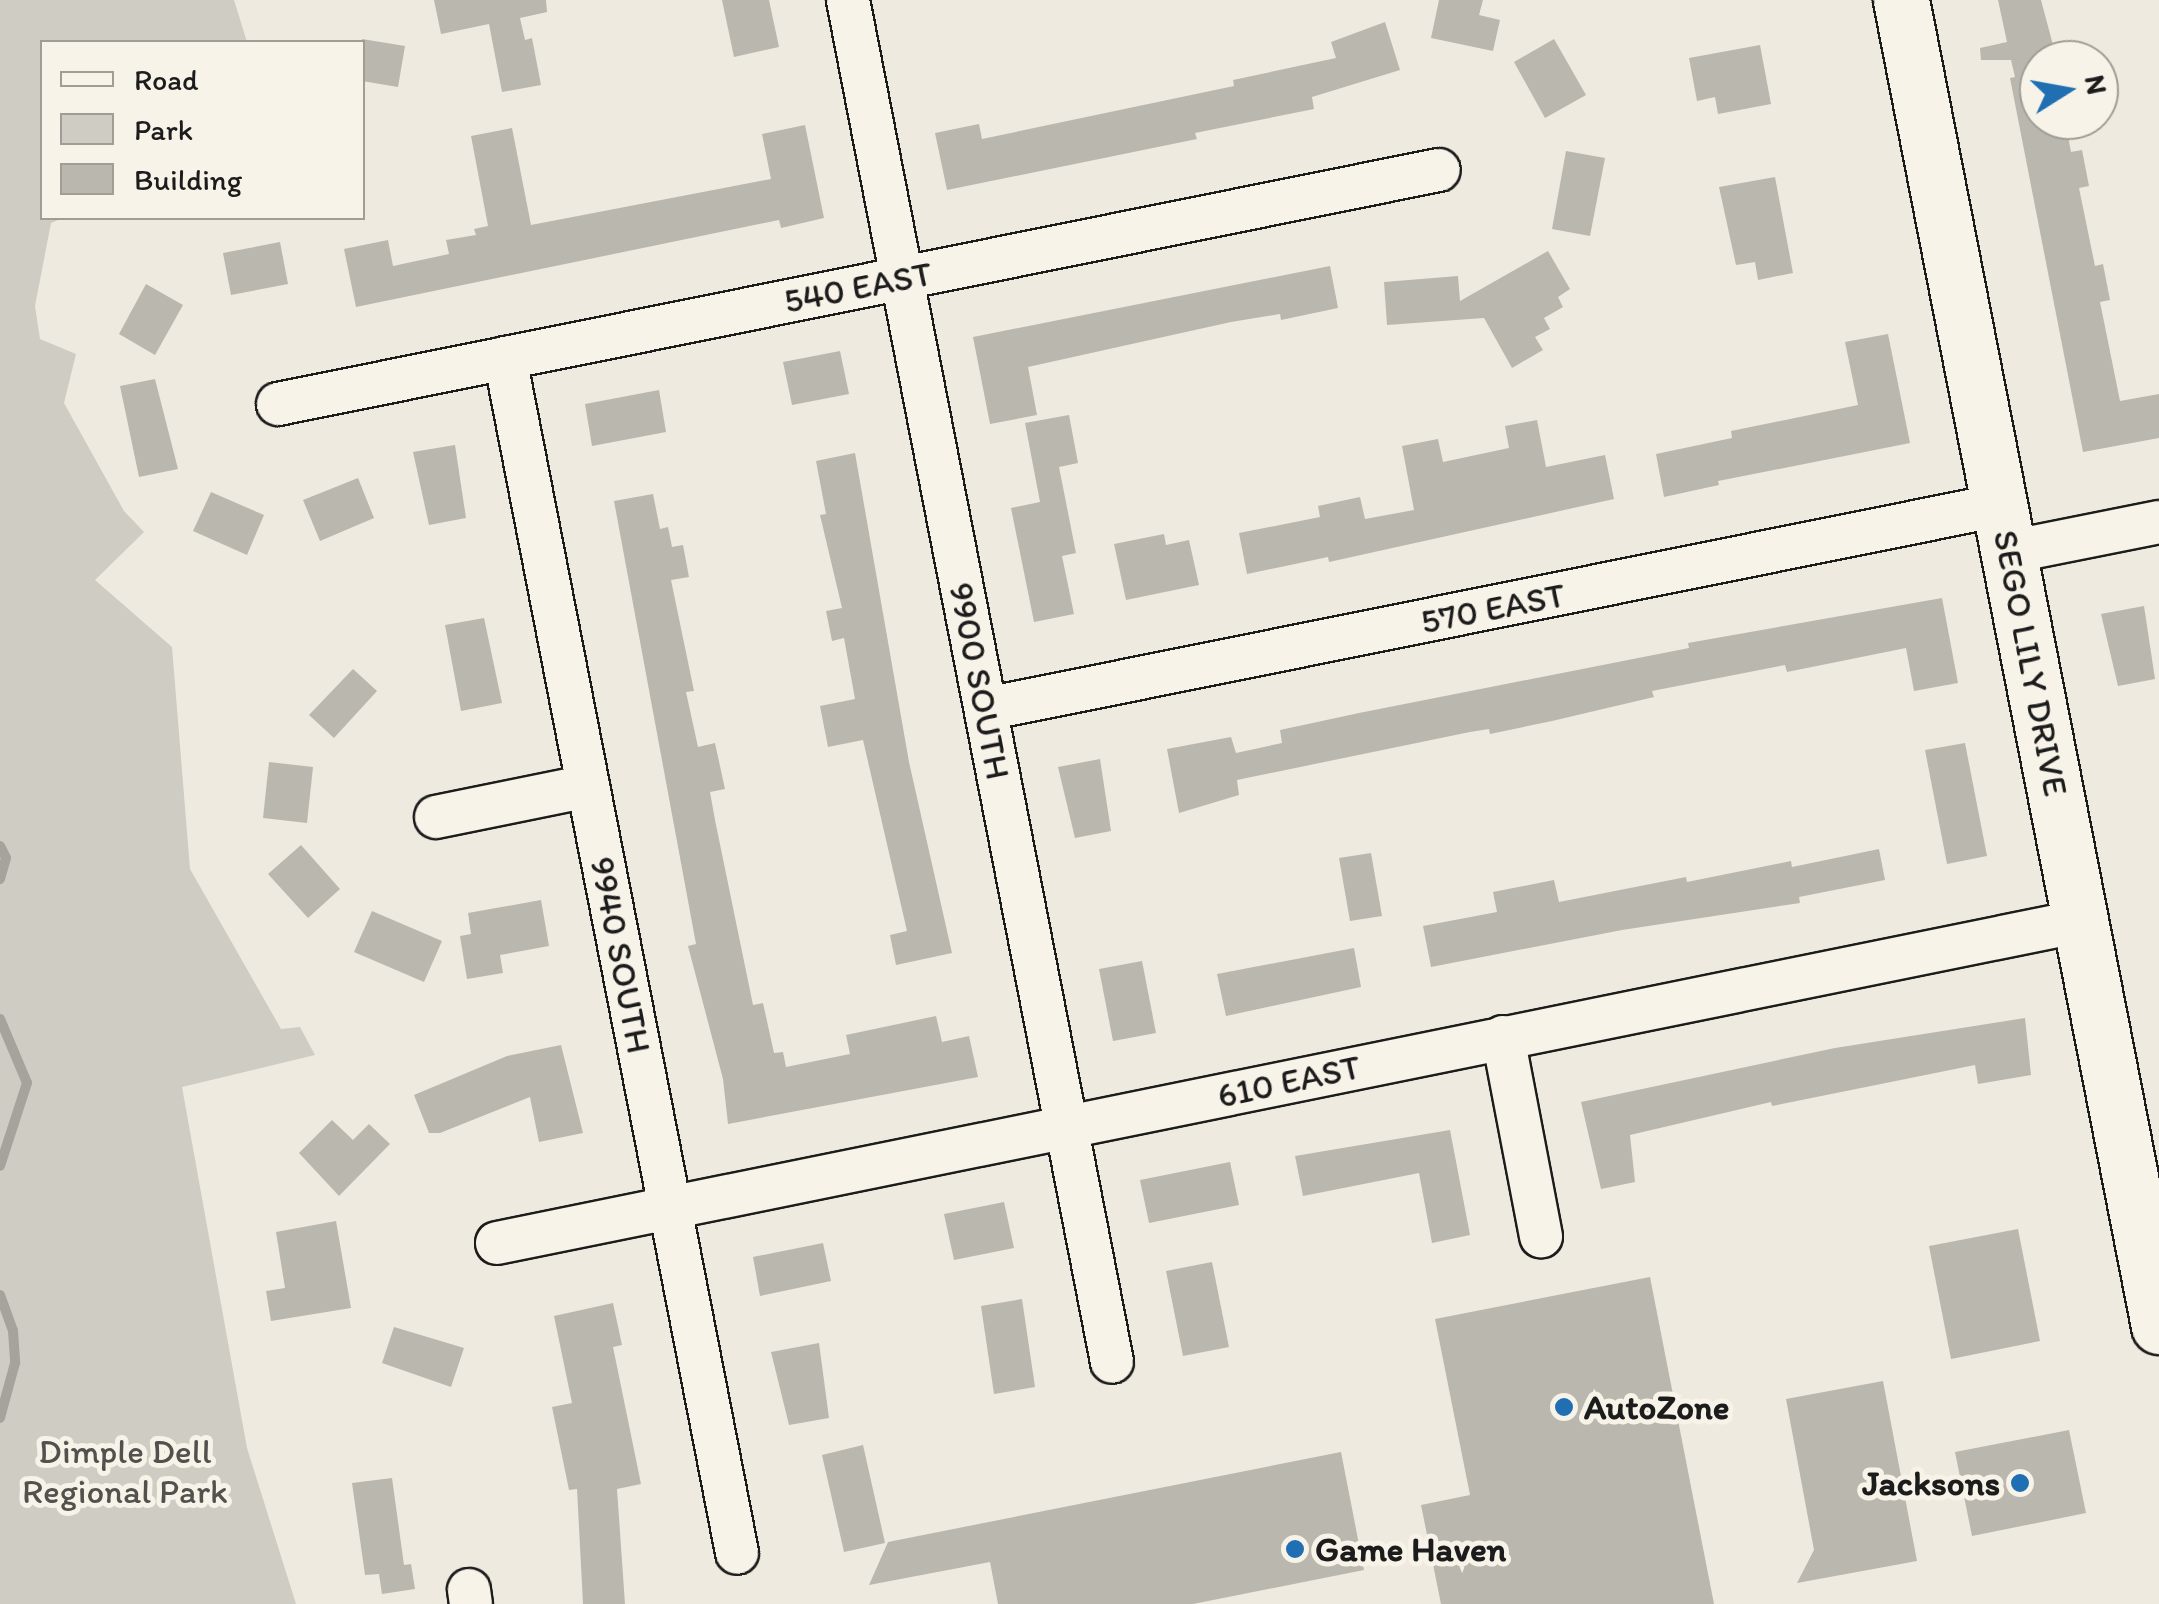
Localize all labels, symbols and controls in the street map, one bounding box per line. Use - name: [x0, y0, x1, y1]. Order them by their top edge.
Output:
- legend: [40, 40, 365, 220]
- north arrow: [2019, 40, 2119, 140]
- text: Road: [134, 61, 199, 98]
- text: N: [2078, 72, 2115, 97]
- text: Park: [134, 111, 193, 148]
- text: Building: [134, 161, 242, 198]
- street label: 540 EAST: [780, 252, 936, 322]
- street label: SEGO LILY DRIVE: [1985, 526, 2077, 800]
- street label: 570 EAST: [1417, 573, 1569, 643]
- street label: 9900 SOUTH: [940, 579, 1020, 783]
- street label: 9940 SOUTH: [581, 853, 661, 1057]
- street label: 610 EAST: [1214, 1045, 1364, 1117]
- place label: AutoZone: [1584, 1386, 1729, 1428]
- marker: AutoZone: [1553, 1396, 1575, 1418]
- park label: Dimple Dell Regional Park: [22, 1430, 228, 1512]
- place label: Jacksons: [1862, 1462, 2000, 1504]
- marker: Jacksons: [2009, 1472, 2031, 1494]
- place label: Game Haven: [1315, 1528, 1505, 1570]
- marker: Game Haven: [1284, 1538, 1306, 1560]

